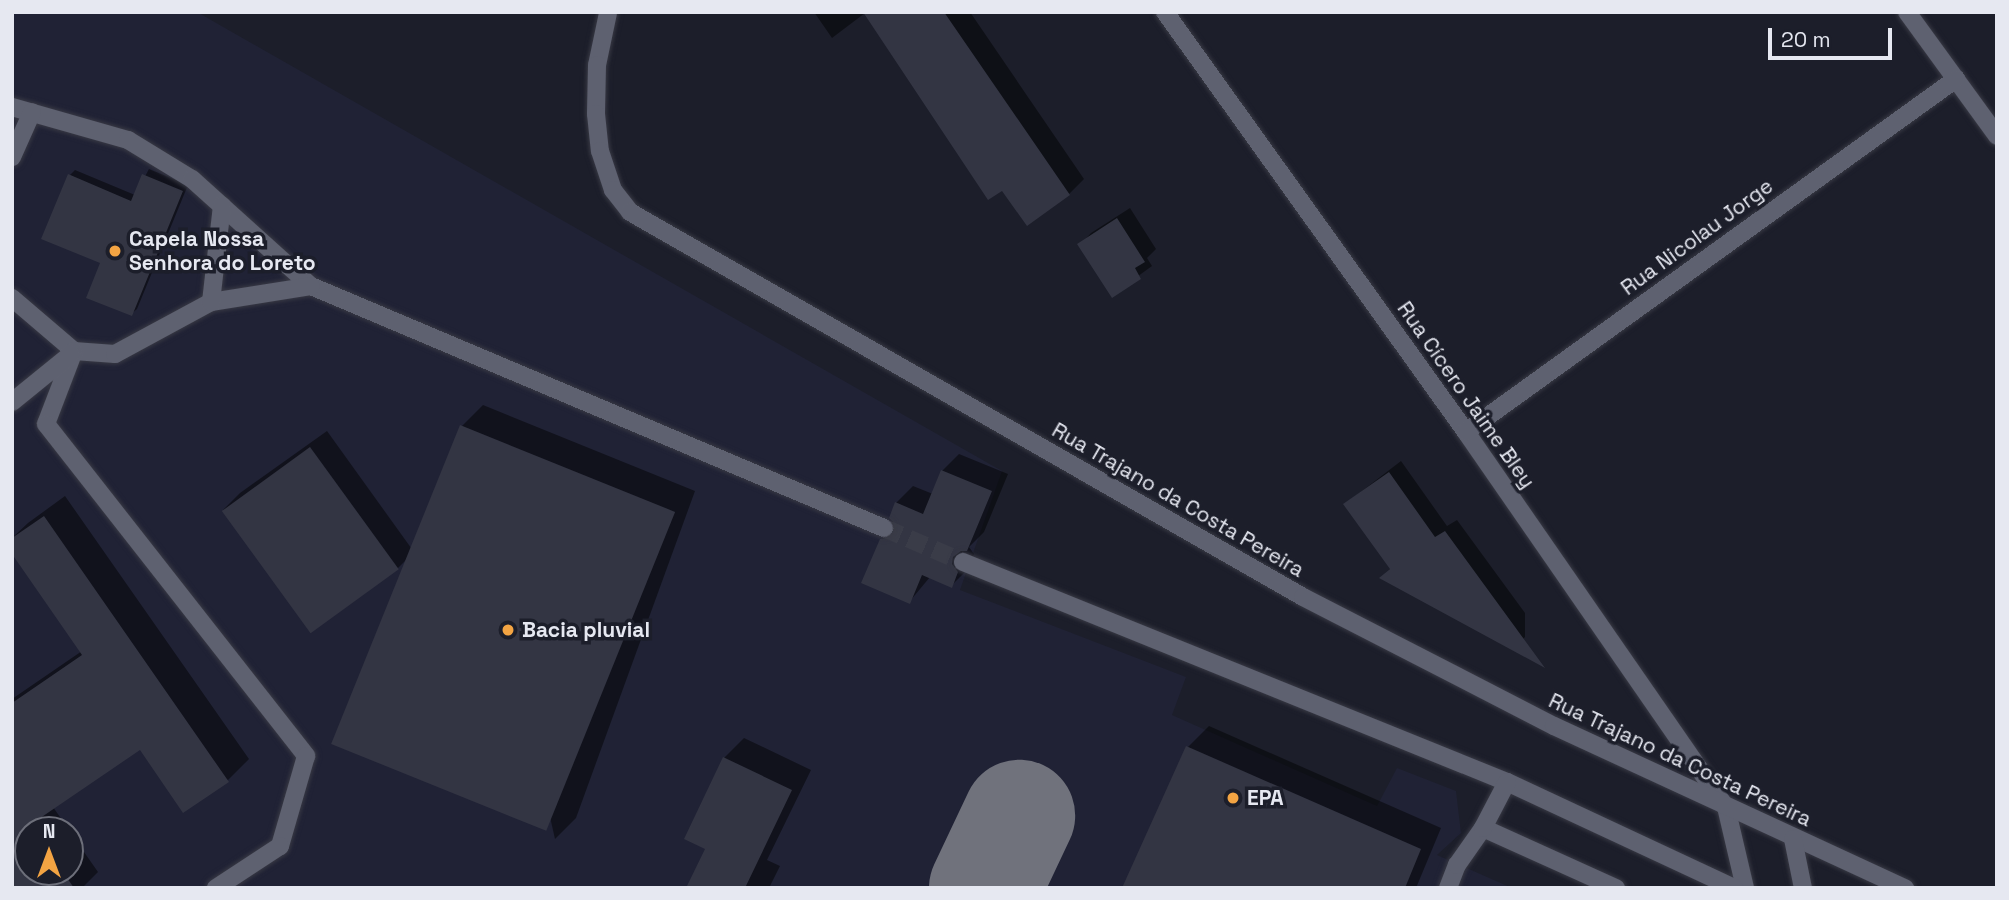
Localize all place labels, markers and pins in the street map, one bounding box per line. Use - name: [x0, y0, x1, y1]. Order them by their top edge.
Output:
- place label: Capela Nossa Senhora do Loreto: [129, 226, 316, 276]
- marker: Capela Nossa Senhora do Loreto: [107, 243, 123, 259]
- place label: Bacia pluvial: [522, 617, 650, 643]
- marker: Bacia pluvial: [500, 622, 516, 638]
- place label: EPA: [1247, 785, 1283, 811]
- marker: EPA: [1225, 790, 1241, 806]

